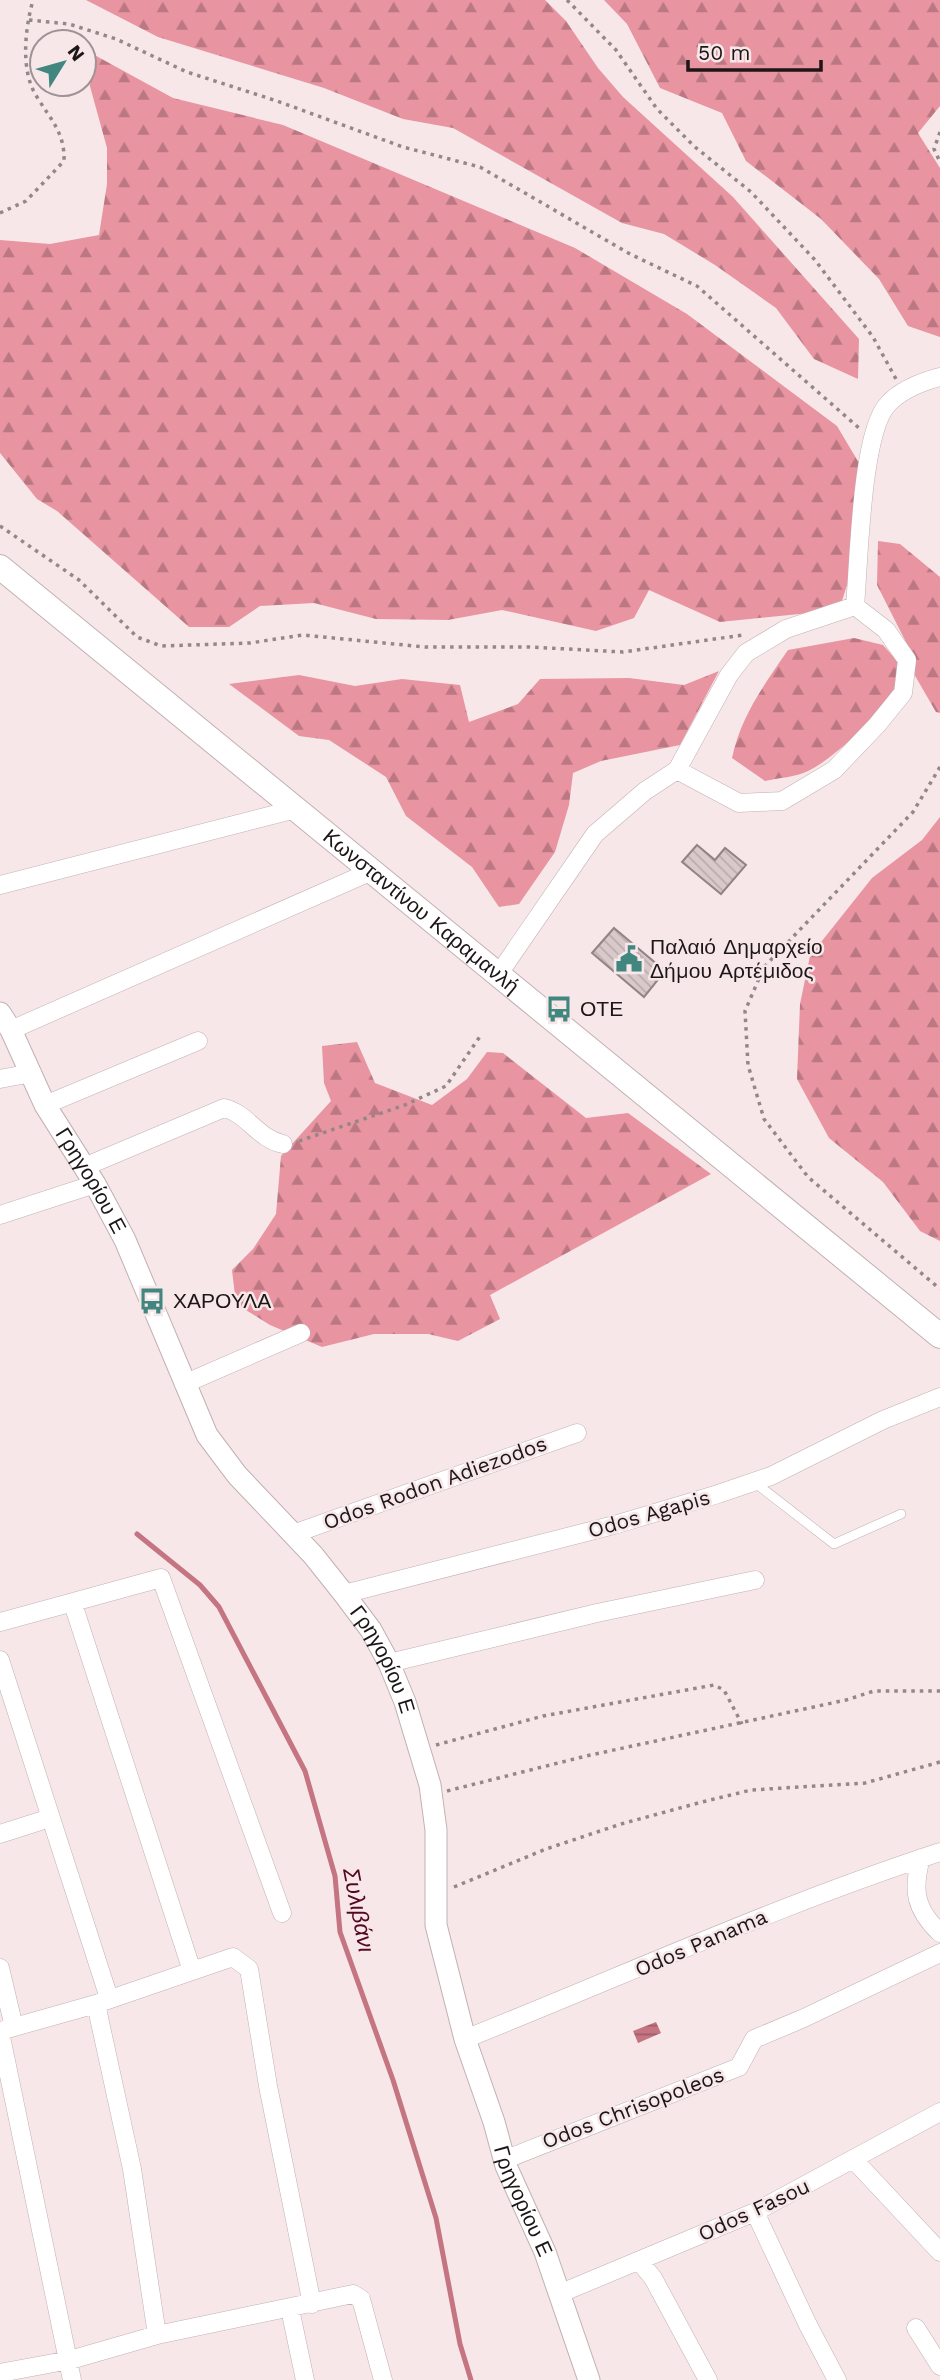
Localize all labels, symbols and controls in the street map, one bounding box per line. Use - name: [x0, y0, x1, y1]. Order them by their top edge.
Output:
- north arrow: [28, 28, 98, 98]
- scale bar: [688, 28, 821, 72]
- text: 50 m: [698, 40, 750, 65]
- text: N: [63, 41, 90, 66]
- street label: Κωνσταντίνου Καραμανλή: [318, 824, 524, 999]
- place label: Παλαιό Δημαρχείο Δήμου Αρτέμιδος: [650, 934, 823, 983]
- public building icon: Παλαιό Δημαρχείο Δήμου Αρτέμιδος: [614, 944, 644, 974]
- bus stop icon: ΟΤΕ: [544, 994, 574, 1024]
- place label: ΟΤΕ: [580, 996, 623, 1021]
- street label: Γρηγορίου Ε: [50, 1123, 132, 1237]
- bus stop icon: ΧΑΡΟΥΛΑ: [137, 1286, 167, 1316]
- place label: ΧΑΡΟΥΛΑ: [173, 1288, 271, 1313]
- street label: Odos Rodon Adiezodos: [320, 1430, 550, 1535]
- street label: Odos Agapis: [585, 1484, 713, 1543]
- street label: Γρηγορίου Ε: [345, 1600, 421, 1716]
- water label: Συλιβάνι: [337, 1864, 380, 1955]
- street label: Odos Panama: [631, 1903, 771, 1982]
- street label: Odos Chrisopoleos: [538, 2061, 727, 2154]
- street label: Γρηγορίου Ε: [489, 2143, 558, 2260]
- street label: Odos Fasou: [694, 2173, 813, 2246]

